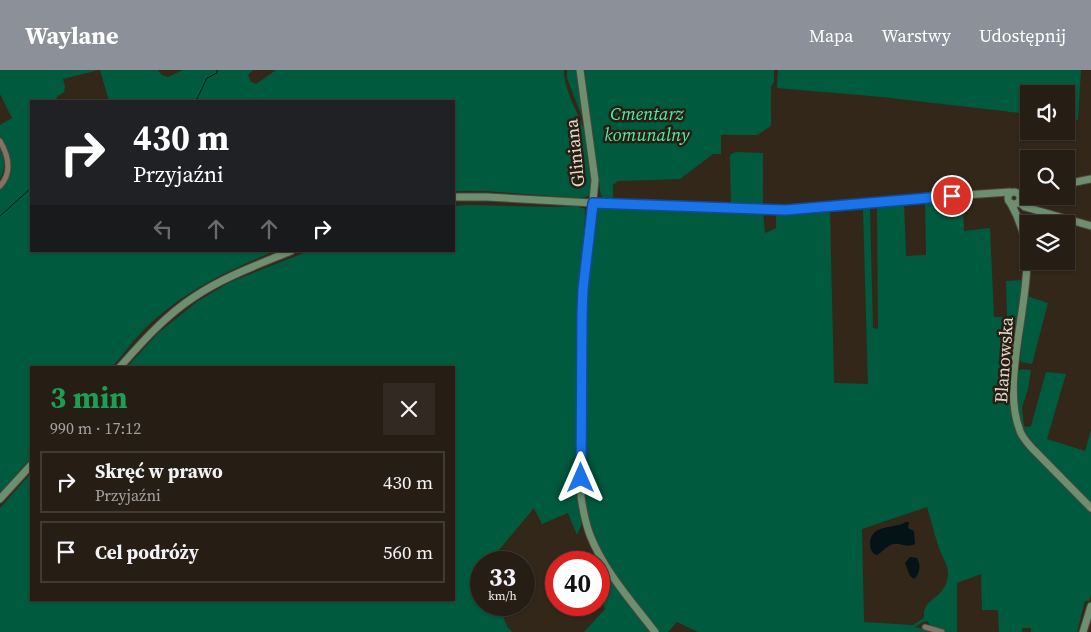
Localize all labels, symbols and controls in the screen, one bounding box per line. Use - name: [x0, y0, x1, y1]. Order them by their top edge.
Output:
- text: Waylane: [25, 19, 119, 52]
- text: Mapa: [809, 23, 853, 48]
- text: Warstwy: [881, 23, 951, 48]
- text: Udostępnij: [979, 23, 1066, 48]
- map controls: [1020, 85, 1075, 270]
- button: sound: [1020, 85, 1075, 140]
- park label: Cmentarz komunalny: [604, 101, 690, 147]
- text: 430 m: [133, 114, 229, 162]
- street label: Gliniana: [558, 117, 591, 188]
- icon: right: [50, 120, 115, 185]
- button: search: [1020, 150, 1075, 205]
- text: Przyjaźni: [133, 159, 224, 189]
- pin: [931, 175, 973, 217]
- icon: arrive: [938, 182, 966, 210]
- icon: left: [149, 215, 177, 243]
- icon: ahead: [202, 215, 230, 243]
- icon: ahead: [255, 215, 283, 243]
- icon: right: [308, 215, 336, 243]
- button: layers: [1020, 215, 1075, 270]
- street label: Blanowska: [988, 315, 1019, 404]
- text: 3 min: [50, 377, 128, 418]
- button: close: [383, 383, 435, 435]
- text: 990 m · 17:12: [50, 417, 141, 439]
- position arrow: [554, 451, 606, 503]
- text: Skręć w prawo: [95, 458, 223, 484]
- icon: right: [52, 468, 80, 496]
- text: 430 m: [383, 469, 433, 495]
- text: Przyjaźni: [95, 484, 161, 506]
- icon: arrive: [52, 538, 80, 566]
- text: Cel podróży: [95, 539, 199, 565]
- text: 560 m: [383, 539, 433, 565]
- speed limit sign: 40: [545, 551, 610, 616]
- text: 33: [489, 560, 516, 594]
- text: km/h: [488, 588, 517, 604]

